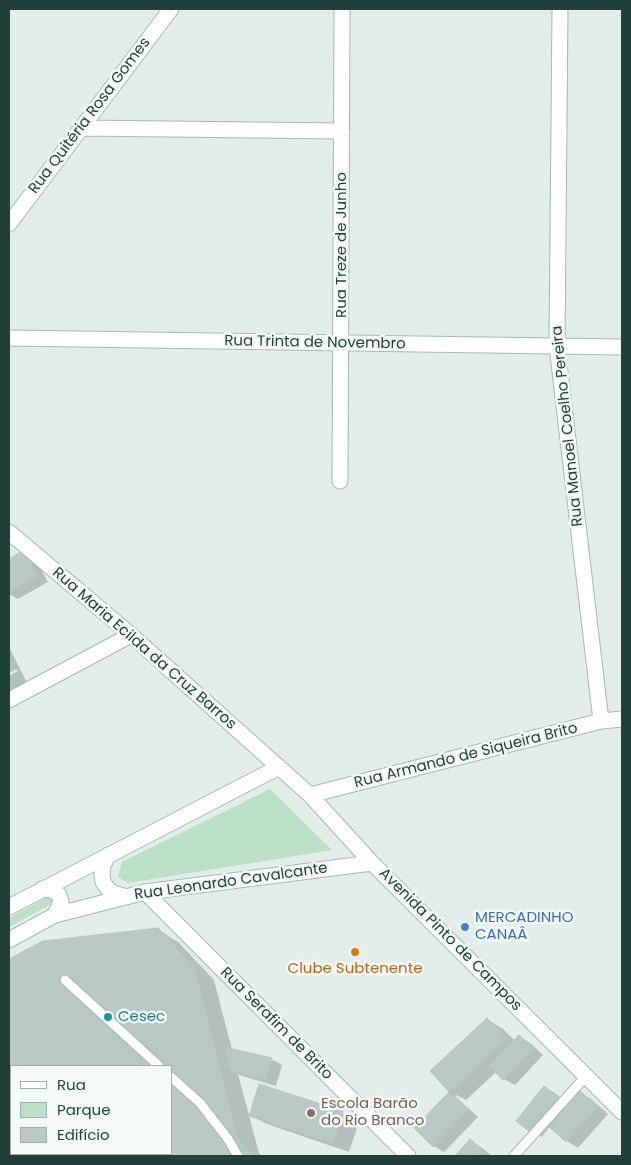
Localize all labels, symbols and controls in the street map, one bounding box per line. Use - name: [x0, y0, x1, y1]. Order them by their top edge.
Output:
- street label: Rua Quitéria Rosa Gomes: [25, 34, 155, 198]
- street label: Rua Treze de Junho: [333, 172, 351, 318]
- street label: Rua Manoel Coelho Pereira: [549, 325, 587, 527]
- street label: Rua Trinta de Novembro: [224, 332, 406, 354]
- street label: Rua Maria Ecilda da Cruz Barros: [48, 564, 240, 734]
- street label: Rua Armando de Siqueira Brito: [353, 720, 579, 792]
- street label: Rua Leonardo Cavalcante: [133, 860, 329, 904]
- street label: Avenida Pinto de Campos: [375, 865, 525, 1015]
- place label: MERCADINHO CANAÂ: [475, 909, 573, 944]
- marker: MERCADINHO CANAÂ: [459, 921, 471, 933]
- marker: Clube Subtenente: [349, 946, 361, 958]
- place label: Clube Subtenente: [288, 960, 422, 978]
- street label: Rua Serafim de Brito: [216, 964, 336, 1084]
- place label: Cesec: [118, 1008, 165, 1026]
- marker: Cesec: [102, 1011, 114, 1023]
- legend: [10, 1065, 172, 1155]
- text: Rua: [57, 1074, 86, 1095]
- place label: Escola Barão do Rio Branco: [321, 1095, 424, 1130]
- text: Parque: [57, 1099, 110, 1120]
- marker: Escola Barão do Rio Branco: [305, 1107, 317, 1119]
- text: Edifício: [57, 1124, 110, 1145]

